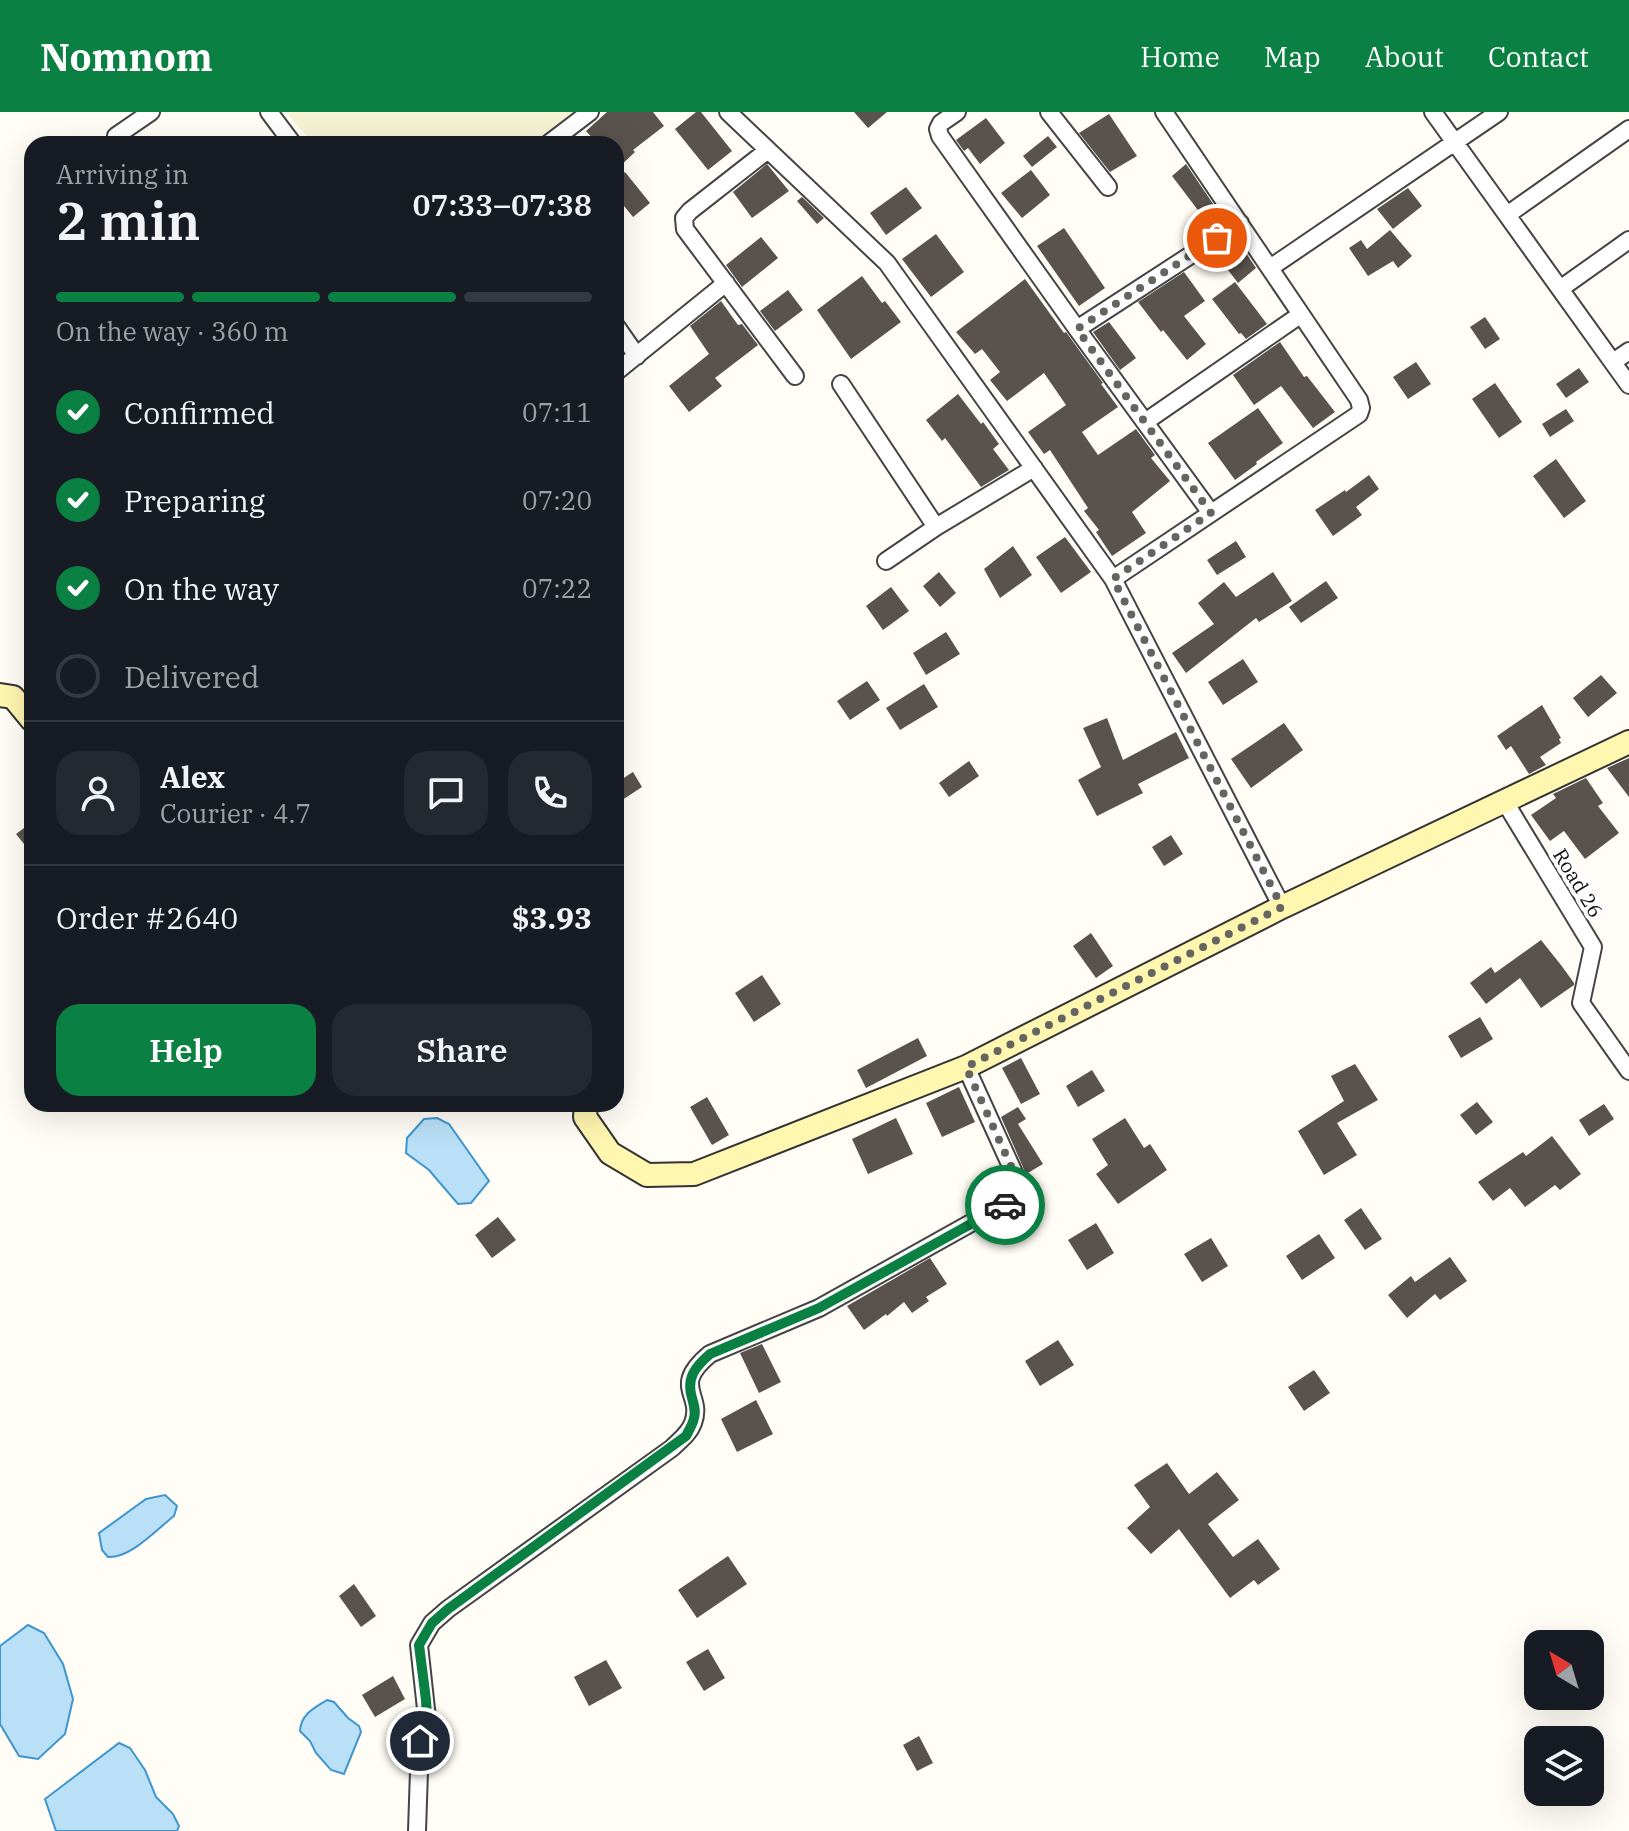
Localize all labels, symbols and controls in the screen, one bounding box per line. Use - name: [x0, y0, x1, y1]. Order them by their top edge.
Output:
- text: Nomnom: [40, 32, 213, 81]
- text: Home: [1140, 38, 1220, 75]
- text: Map: [1264, 38, 1321, 75]
- text: About: [1365, 38, 1444, 75]
- text: Contact: [1488, 38, 1589, 75]
- text: Arriving in: [56, 157, 189, 191]
- text: 07:33–07:38: [412, 185, 592, 224]
- text: 2 min: [56, 187, 201, 254]
- pin: [1183, 204, 1251, 272]
- icon: bag: [1195, 216, 1239, 260]
- text: On the way · 360 m: [56, 314, 289, 348]
- icon: check: [56, 390, 100, 434]
- text: Confirmed: [124, 393, 275, 432]
- text: 07:11: [522, 395, 592, 429]
- icon: check: [56, 478, 100, 522]
- text: Preparing: [124, 481, 265, 520]
- text: 07:20: [522, 483, 592, 517]
- icon: check: [56, 566, 100, 610]
- text: On the way: [124, 569, 279, 608]
- text: 07:22: [522, 571, 592, 605]
- text: Delivered: [124, 657, 259, 696]
- button: person: [56, 751, 140, 835]
- button: chat: [404, 751, 488, 835]
- button: phone: [508, 751, 592, 835]
- text: Alex: [160, 757, 225, 796]
- text: Courier · 4.7: [160, 796, 311, 830]
- street label: Road 26: [1547, 843, 1610, 922]
- text: Order #2640: [56, 898, 238, 937]
- text: $3.93: [512, 898, 592, 937]
- button: Help: [56, 1004, 316, 1096]
- button: Share: [332, 1004, 592, 1096]
- courier: [965, 1165, 1045, 1245]
- icon: car: [983, 1183, 1027, 1227]
- north arrow: [1524, 1630, 1604, 1710]
- map controls: [1524, 1630, 1604, 1806]
- pin: [386, 1707, 454, 1775]
- icon: home: [398, 1719, 442, 1763]
- button: layers: [1524, 1726, 1604, 1806]

